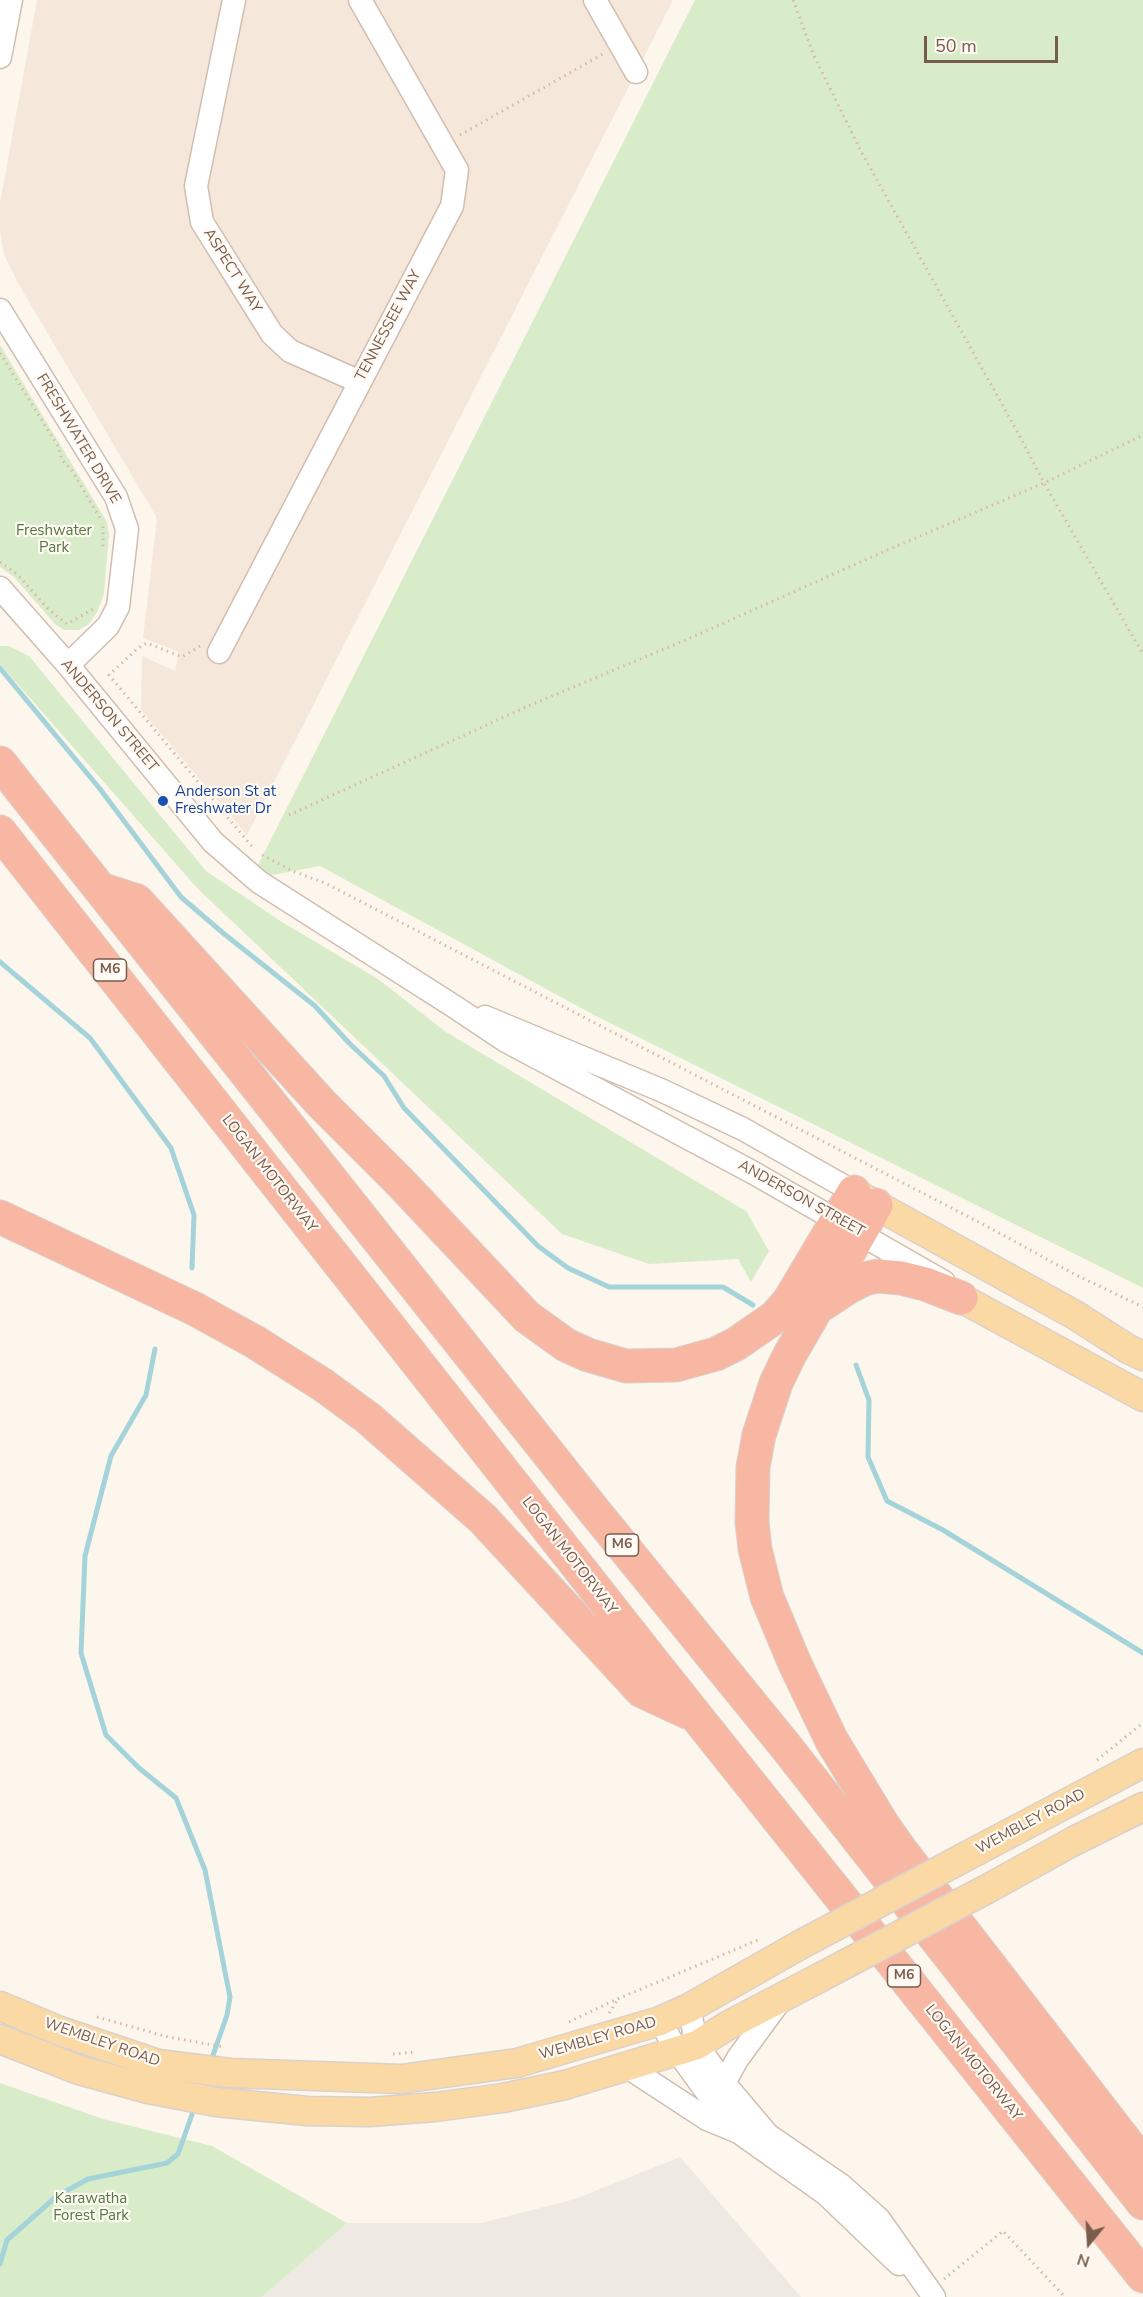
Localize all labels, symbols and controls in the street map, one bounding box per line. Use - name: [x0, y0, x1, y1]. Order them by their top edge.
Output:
- scale bar: [927, 24, 1060, 62]
- text: 50 m: [935, 34, 977, 58]
- street label: ASPECT WAY: [199, 226, 265, 316]
- street label: TENNESSEE WAY: [352, 267, 426, 385]
- street label: FRESHWATER DRIVE: [32, 371, 124, 507]
- park label: Freshwater Park: [16, 522, 92, 557]
- street label: ANDERSON STREET: [56, 656, 162, 776]
- place label: Anderson St at Freshwater Dr: [175, 783, 276, 818]
- marker: Anderson St at Freshwater Dr: [156, 794, 170, 808]
- road number: M6: [94, 959, 126, 981]
- street label: LOGAN MOTORWAY: [218, 1112, 320, 1236]
- street label: ANDERSON STREET: [735, 1157, 867, 1241]
- street label: LOGAN MOTORWAY: [518, 1494, 620, 1618]
- road number: M6: [606, 1534, 638, 1556]
- street label: WEMBLEY ROAD: [973, 1786, 1089, 1858]
- road number: M6: [888, 1965, 920, 1987]
- street label: LOGAN MOTORWAY: [921, 2001, 1025, 2125]
- street label: WEMBLEY ROAD: [537, 2014, 659, 2064]
- street label: WEMBLEY ROAD: [42, 2015, 162, 2071]
- park label: Karawatha Forest Park: [53, 2190, 129, 2225]
- north arrow: [1059, 2213, 1119, 2273]
- text: N: [1074, 2248, 1093, 2272]

